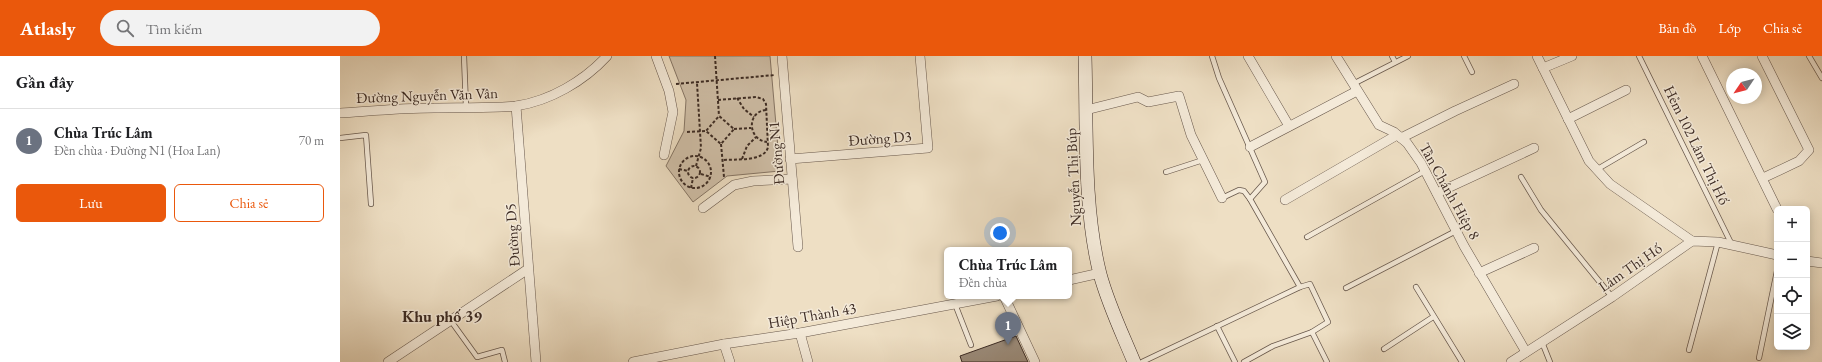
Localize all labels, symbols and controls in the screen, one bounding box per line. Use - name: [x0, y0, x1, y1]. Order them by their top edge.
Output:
- search box: [100, 10, 380, 46]
- text: Atlasly: [20, 16, 76, 41]
- icon: search: [114, 17, 136, 39]
- text: Tìm kiếm: [146, 19, 202, 38]
- text: Bản đồ: [1659, 19, 1697, 37]
- text: Lớp: [1719, 19, 1741, 37]
- text: Chia sẻ: [1763, 19, 1802, 37]
- north arrow: [1726, 68, 1762, 104]
- text: Gần đây: [16, 71, 74, 93]
- street label: Hẻm 102 Lâm Thị Hố: [1660, 82, 1734, 208]
- street label: Đường Nguyễn Văn Vân: [356, 83, 498, 107]
- street label: Đường N1: [764, 120, 788, 186]
- text: Chùa Trúc Lâm: [54, 123, 153, 142]
- street label: Đường D3: [848, 126, 912, 150]
- street label: Nguyễn Thị Búp: [1061, 127, 1085, 227]
- text: 1: [26, 132, 32, 149]
- text: 70 m: [299, 132, 324, 149]
- street label: Tân Chánh Hiệp 8: [1416, 139, 1484, 243]
- text: Đền chùa · Đường N1 (Hoa Lan): [54, 142, 220, 159]
- button: Lưu: [16, 184, 166, 222]
- button: Chia sẻ: [174, 184, 324, 222]
- street label: Đường D5: [500, 203, 524, 267]
- map controls: [1774, 206, 1810, 350]
- button: +: [1774, 206, 1810, 242]
- your location: [990, 223, 1010, 243]
- street label: Lâm Thị Hố: [1594, 238, 1666, 296]
- button: −: [1774, 242, 1810, 278]
- popup: [944, 247, 1072, 299]
- text: Chùa Trúc Lâm: [959, 255, 1057, 274]
- text: Đền chùa: [959, 274, 1007, 291]
- button: locate: [1774, 278, 1810, 314]
- street label: Hiệp Thành 43: [766, 298, 858, 332]
- district label: Khu phố 39: [402, 306, 483, 327]
- pin: 1: [995, 312, 1021, 345]
- button: layers: [1774, 314, 1810, 350]

